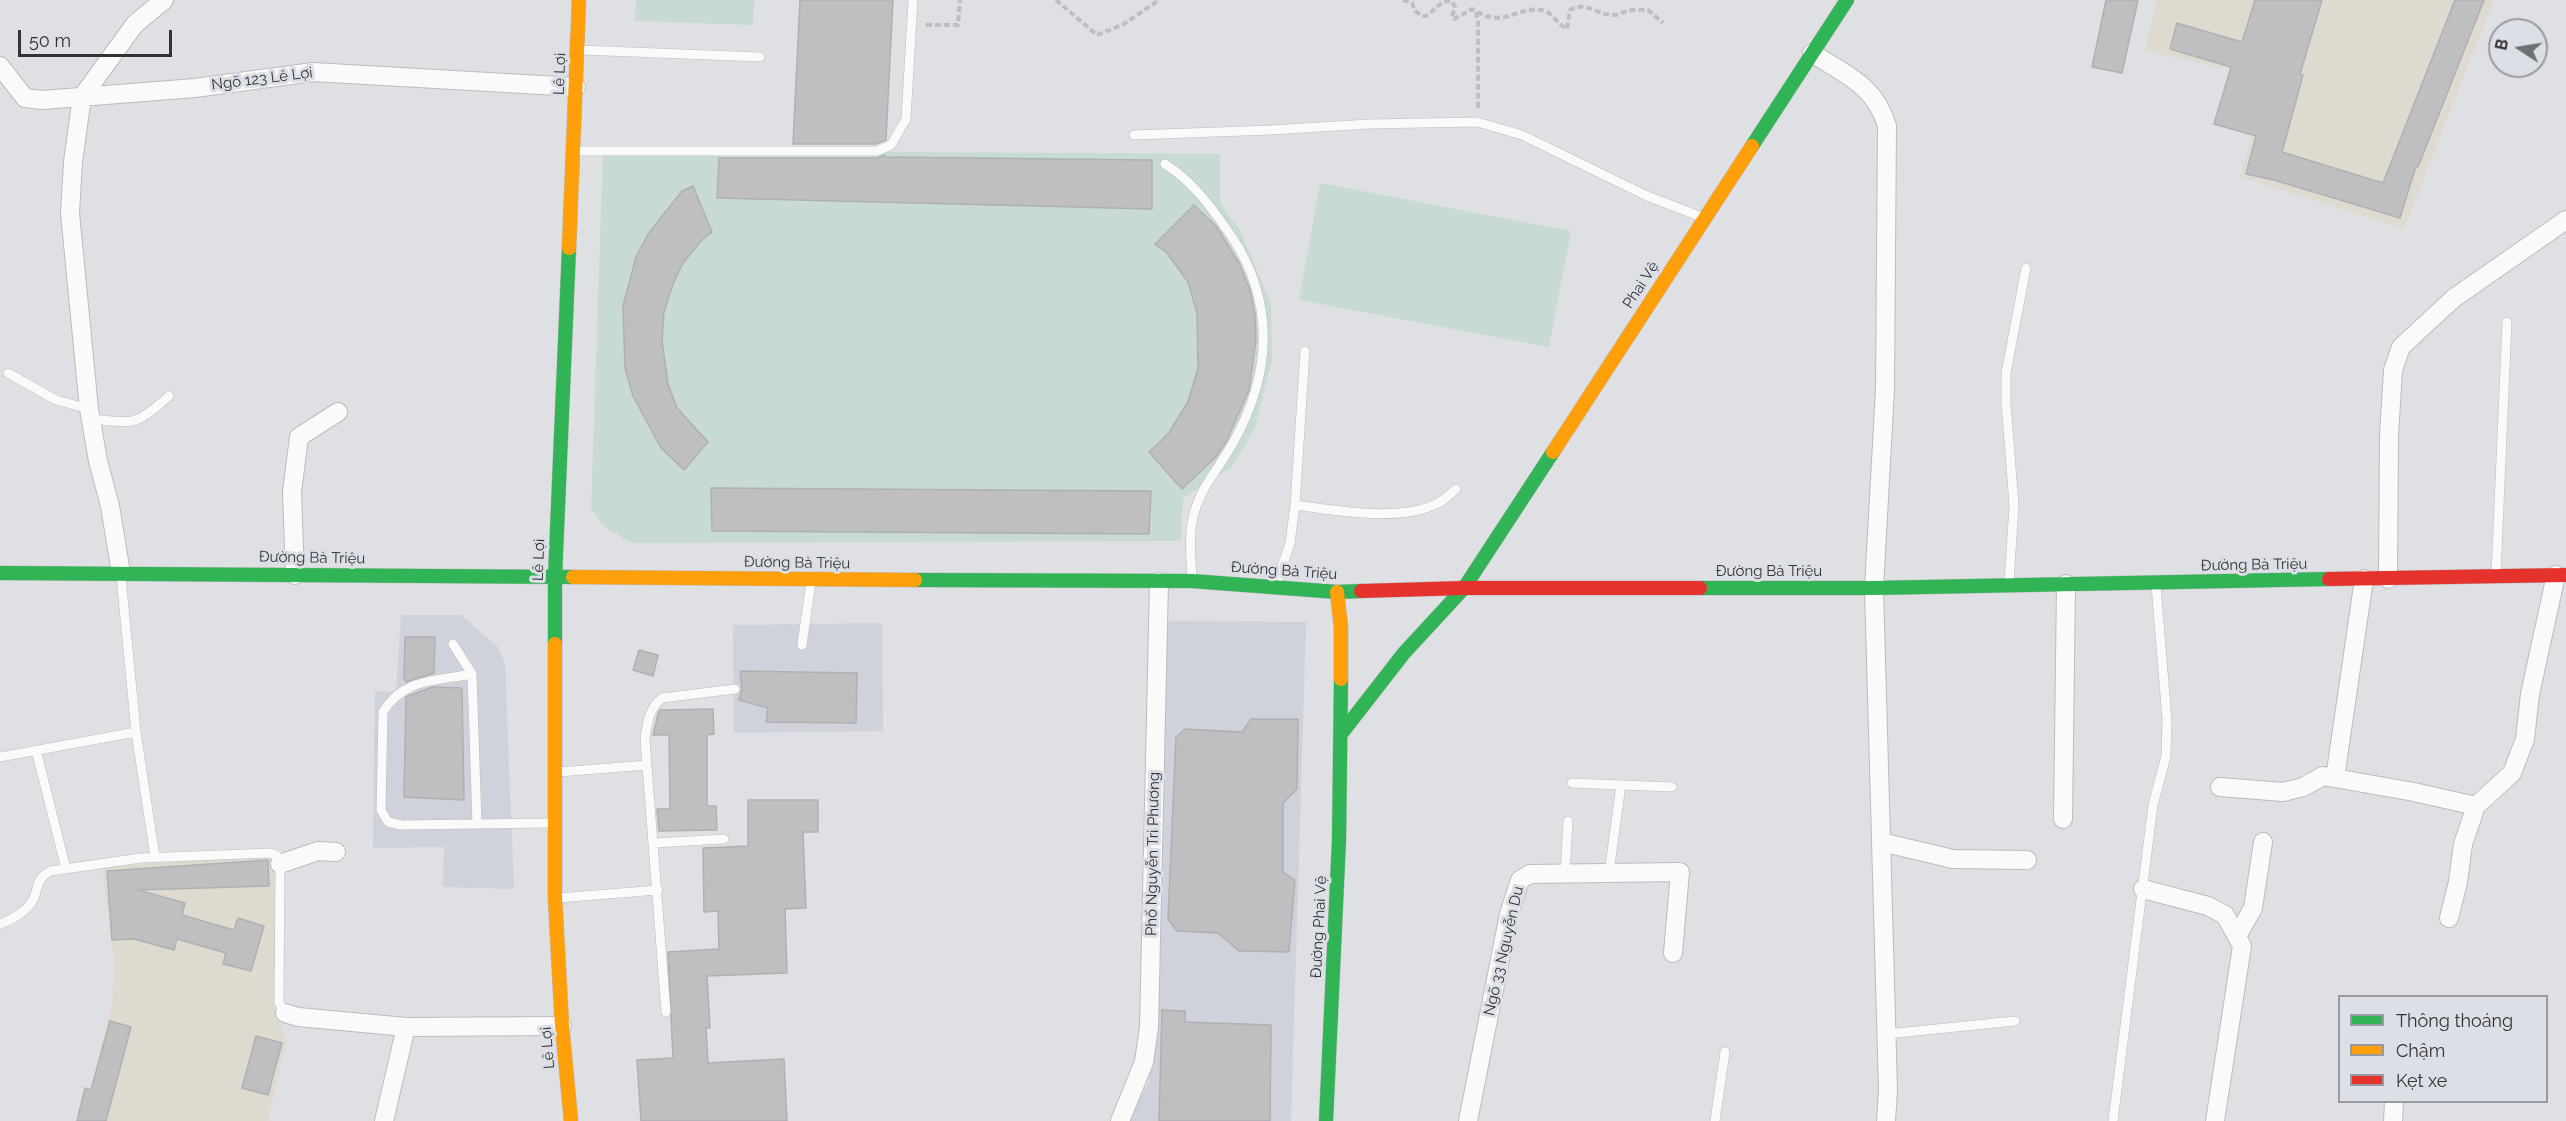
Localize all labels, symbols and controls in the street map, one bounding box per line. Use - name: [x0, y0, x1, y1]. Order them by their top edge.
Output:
- scale bar: [21, 18, 176, 56]
- north arrow: [2488, 18, 2548, 78]
- text: 50 m: [29, 30, 71, 51]
- text: B: [2491, 37, 2512, 52]
- street label: Lê Lợi: [550, 53, 570, 95]
- street label: Ngõ 123 Lê Lợi: [210, 64, 314, 94]
- street label: Phai Vệ: [1619, 258, 1663, 312]
- street label: Lê Lợi: [529, 539, 549, 581]
- street label: Đường Bà Triệu: [259, 548, 365, 568]
- street label: Đường Bà Triệu: [744, 553, 850, 573]
- street label: Đường Bà Triệu: [2201, 555, 2307, 575]
- street label: Đường Bà Triệu: [1230, 558, 1338, 584]
- street label: Đường Bà Triệu: [1716, 562, 1822, 580]
- street label: Phố Nguyễn Tri Phương: [1143, 772, 1163, 936]
- street label: Đường Phai Vệ: [1307, 875, 1331, 979]
- street label: Ngõ 33 Nguyễn Du: [1480, 885, 1528, 1017]
- legend: [2338, 995, 2548, 1103]
- text: Thông thoáng: [2396, 1010, 2513, 1031]
- street label: Lê Lợi: [537, 1026, 559, 1070]
- text: Chậm: [2396, 1040, 2445, 1061]
- text: Kẹt xe: [2396, 1070, 2447, 1091]

